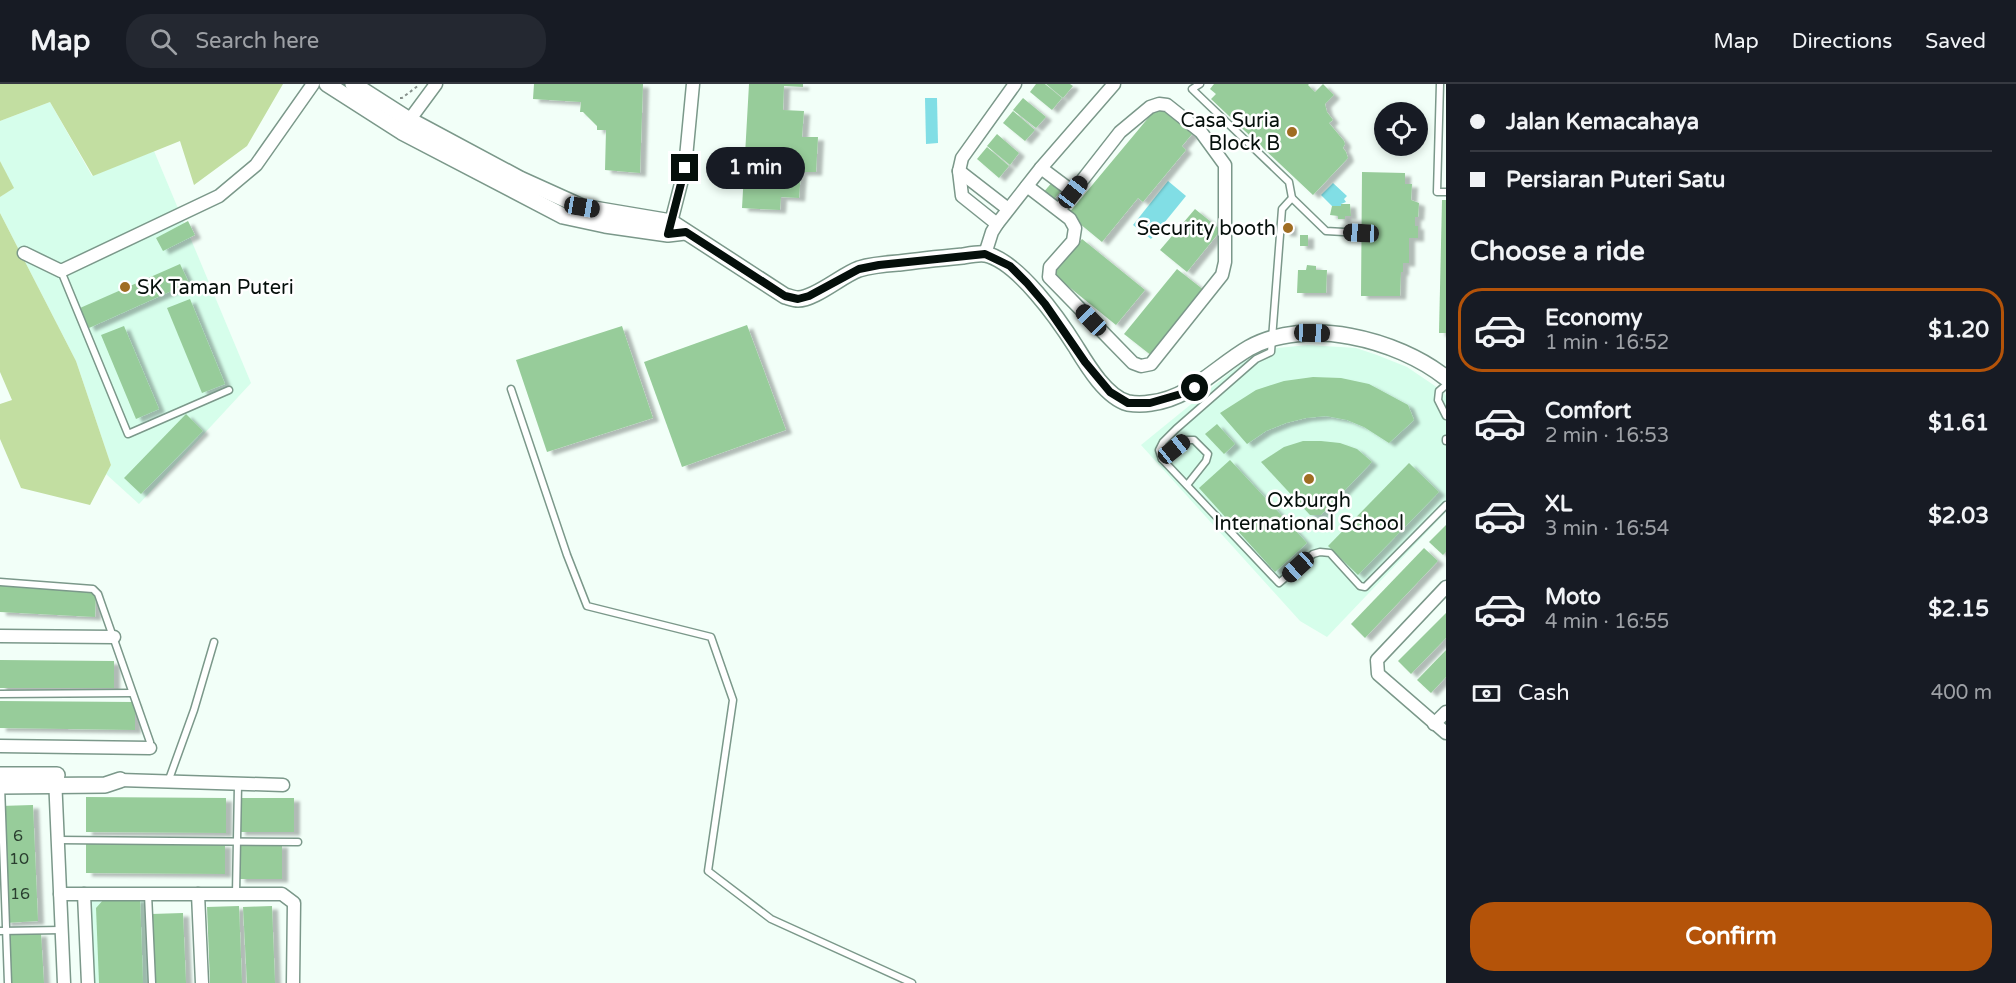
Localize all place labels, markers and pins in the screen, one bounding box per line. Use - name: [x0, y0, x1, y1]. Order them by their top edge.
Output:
- place label: Casa Suria Block B: [1181, 109, 1280, 156]
- marker: Casa Suria Block B: [1285, 125, 1299, 139]
- place label: Security booth: [1137, 217, 1276, 241]
- marker: Security booth: [1281, 221, 1295, 235]
- place label: SK Taman Puteri: [137, 276, 294, 300]
- marker: SK Taman Puteri: [118, 280, 132, 294]
- marker: Oxburgh International School: [1302, 472, 1316, 486]
- place label: Oxburgh International School: [1214, 489, 1404, 536]

